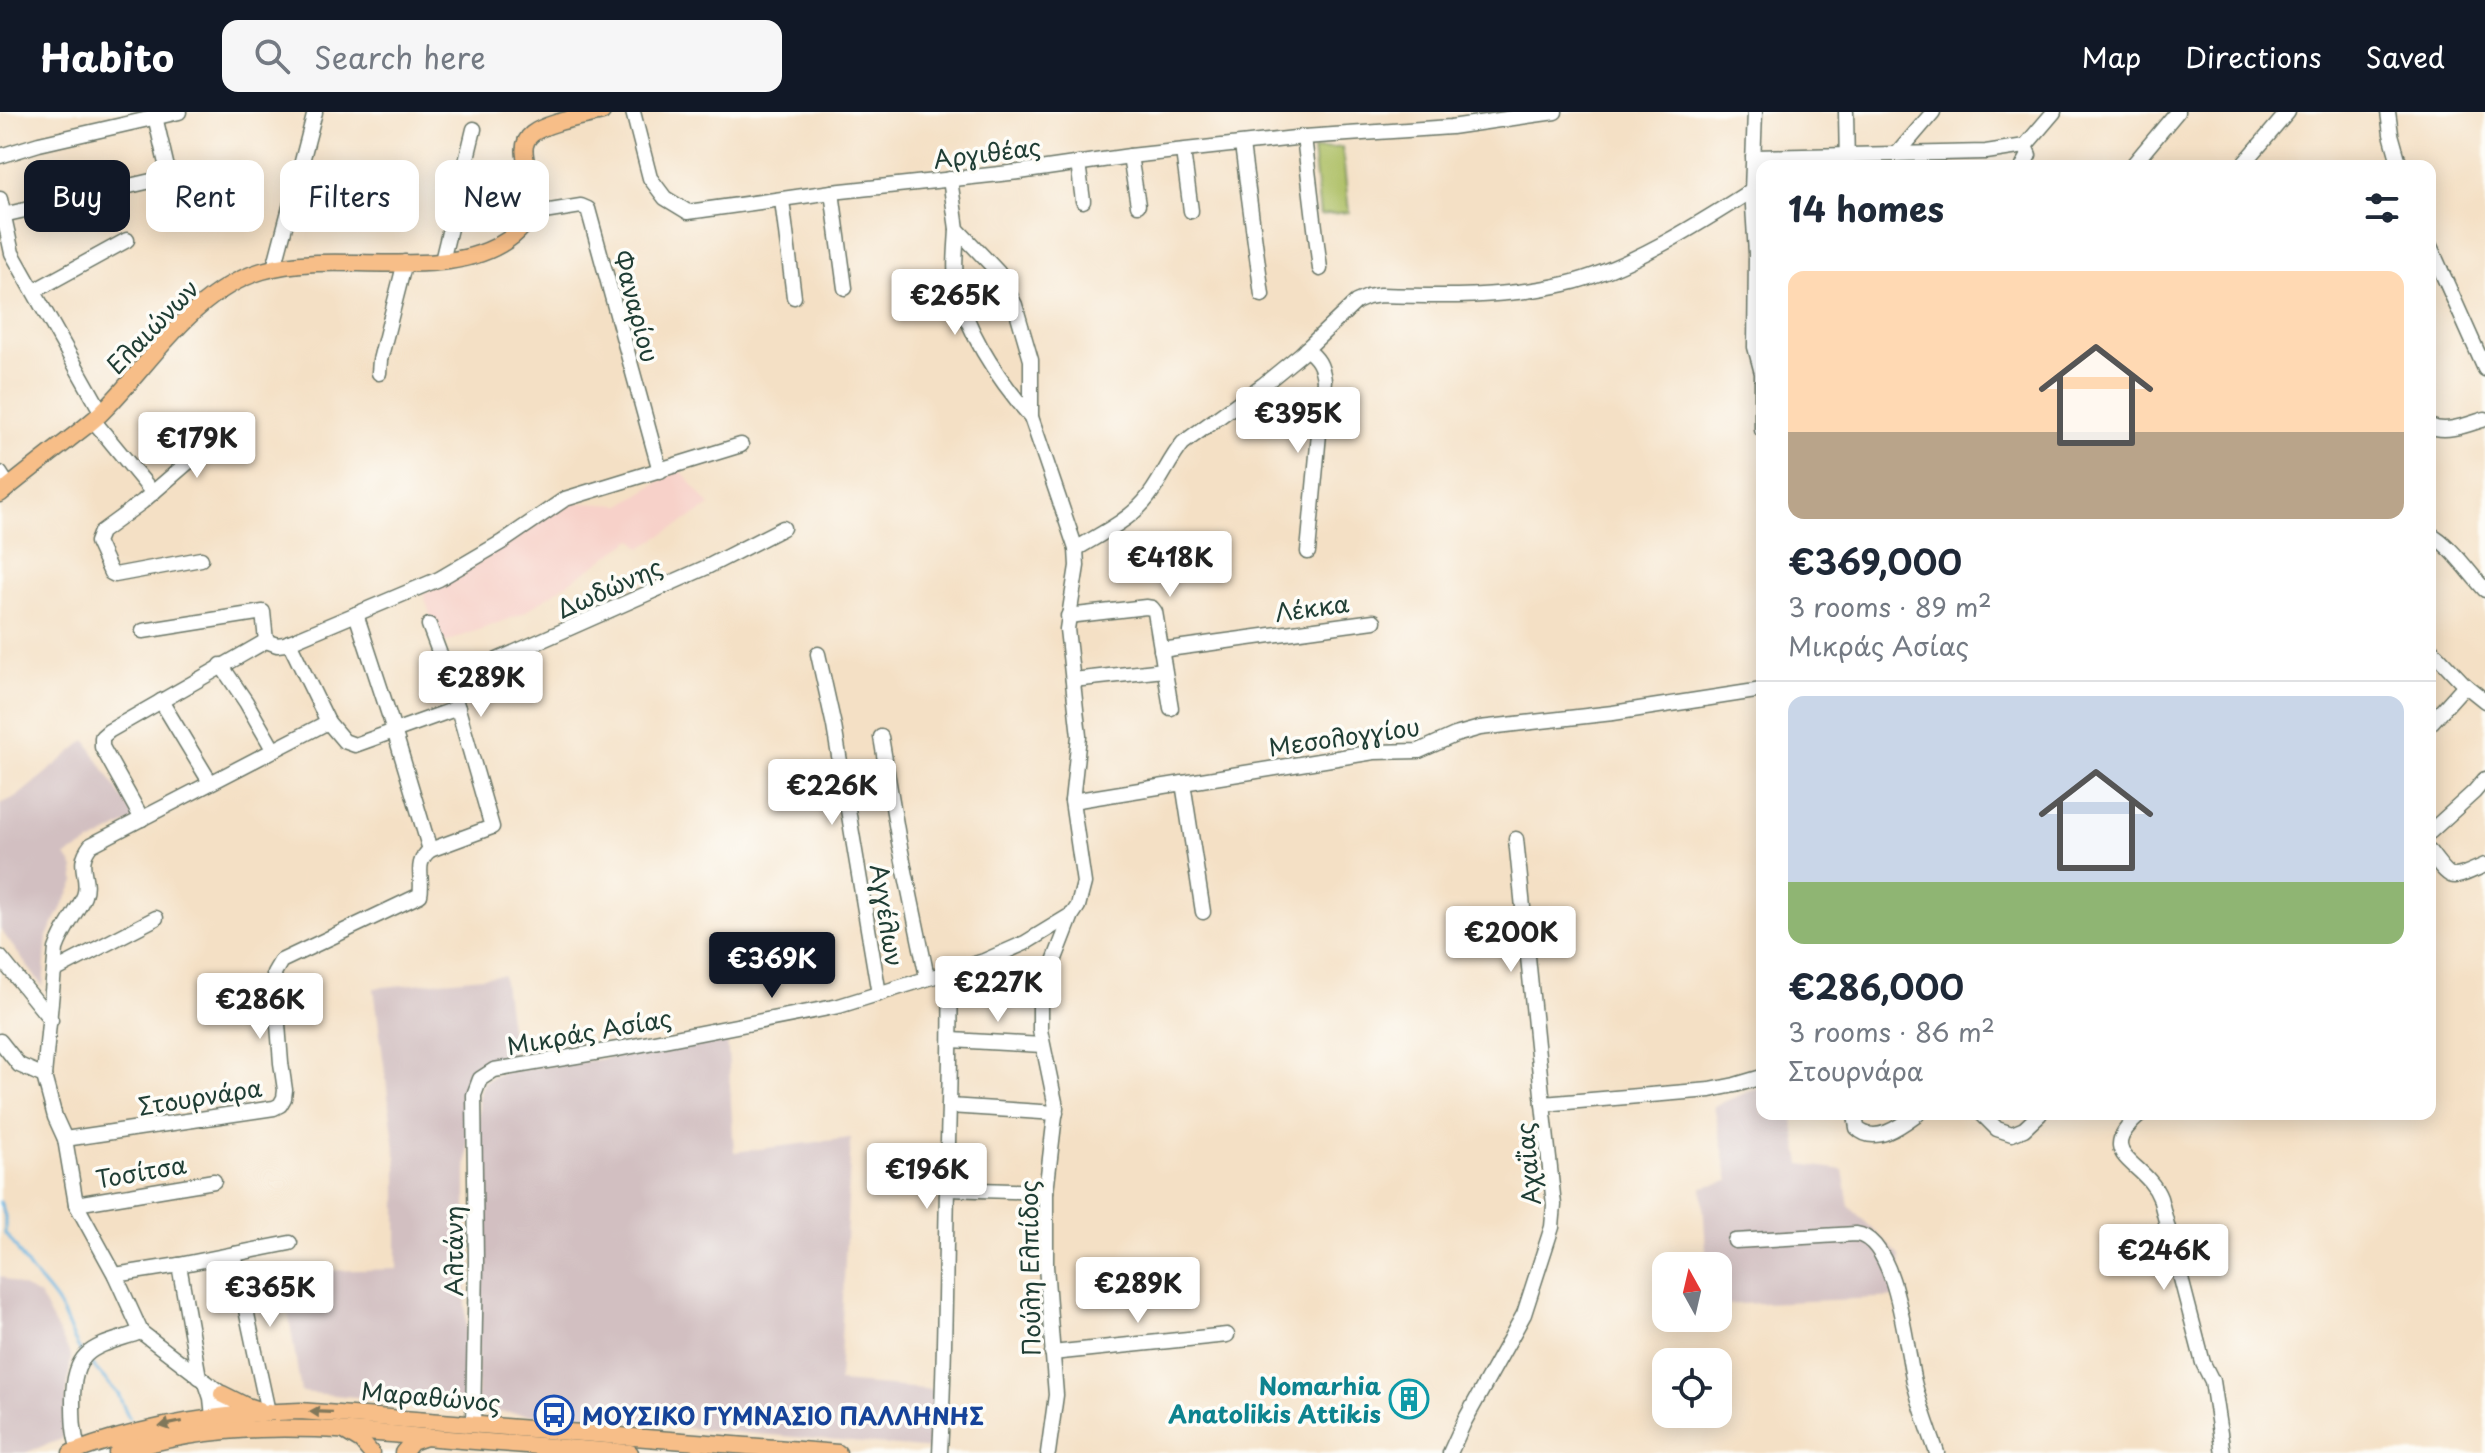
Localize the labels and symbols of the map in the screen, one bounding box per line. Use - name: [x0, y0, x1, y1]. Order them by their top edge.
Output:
- street label: Αργιθέας: [931, 128, 1043, 176]
- street label: Φαναρίου: [605, 246, 669, 366]
- pin: €265K: [899, 269, 1011, 337]
- street label: Ελαιώνων: [97, 270, 207, 382]
- pin: €395K: [1242, 387, 1354, 455]
- pin: €179K: [141, 412, 253, 480]
- pin: €418K: [1114, 531, 1226, 599]
- street label: Δωδώνης: [550, 548, 668, 626]
- street label: Λέκκα: [1272, 584, 1352, 630]
- pin: €289K: [425, 651, 537, 719]
- street label: Μεσολογγίου: [1266, 708, 1422, 764]
- pin: €226K: [776, 759, 888, 827]
- street label: Αγγέλων: [862, 861, 914, 969]
- pin: €200K: [1455, 906, 1567, 974]
- pin: €369K: [716, 932, 828, 1000]
- pin: €227K: [942, 956, 1054, 1024]
- pin: €286K: [204, 973, 316, 1041]
- street label: Μικράς Ασίας: [504, 999, 674, 1063]
- street label: Στουρνάρα: [135, 1068, 265, 1124]
- street label: Αχαΐας: [1505, 1121, 1549, 1207]
- pin: €196K: [871, 1143, 983, 1211]
- street label: Τοσίτσα: [93, 1145, 189, 1197]
- street label: Πούλη Ελπίδος: [1009, 1180, 1049, 1356]
- street label: Αλτάνη: [435, 1206, 471, 1296]
- pin: €246K: [2108, 1224, 2220, 1292]
- north arrow: [1652, 1252, 1732, 1332]
- pin: €289K: [1082, 1257, 1194, 1325]
- pin: €365K: [214, 1261, 326, 1329]
- place label: Nomarhia Anatolikis Attikis: [1167, 1367, 1382, 1431]
- street label: Μαραθώνος: [360, 1372, 502, 1420]
- building icon: Nomarhia Anatolikis Attikis: [1388, 1378, 1430, 1420]
- bus stop icon: ΜΟΥΣΙΚΟ ΓΥΜΝΑΣΙΟ ΠΑΛΛΗΝΗΣ: [533, 1394, 575, 1436]
- place label: ΜΟΥΣΙΚΟ ΓΥΜΝΑΣΙΟ ΠΑΛΛΗΝΗΣ: [582, 1397, 984, 1433]
- one-way arrow: [308, 1406, 333, 1419]
- one-way arrow: [158, 1418, 183, 1431]

